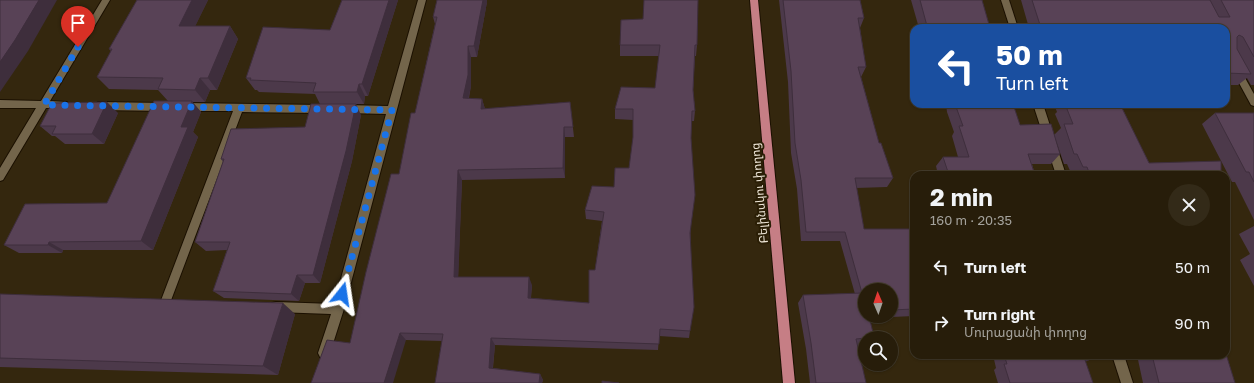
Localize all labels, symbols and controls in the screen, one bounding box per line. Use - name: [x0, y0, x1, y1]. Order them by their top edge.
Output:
- pin: [61, 6, 95, 47]
- icon: arrive: [67, 12, 89, 34]
- text: 50 m: [996, 38, 1063, 71]
- icon: left: [930, 40, 982, 92]
- text: Turn left: [996, 72, 1069, 94]
- street label: Բելինսկու փողոց: [747, 142, 771, 244]
- text: 2 min: [930, 182, 993, 211]
- button: close: [1168, 184, 1210, 226]
- text: 160 m · 20:35: [930, 212, 1012, 228]
- icon: left: [930, 256, 952, 278]
- text: Turn left: [964, 258, 1026, 276]
- text: 50 m: [1175, 258, 1210, 276]
- position arrow: [321, 273, 363, 315]
- north arrow: [858, 283, 898, 323]
- map controls: [858, 283, 898, 371]
- text: Turn right: [964, 305, 1035, 323]
- icon: right: [930, 312, 952, 334]
- text: 90 m: [1175, 314, 1210, 332]
- text: Մուրացանի փողոց: [964, 324, 1087, 340]
- button: search: [858, 331, 898, 371]

